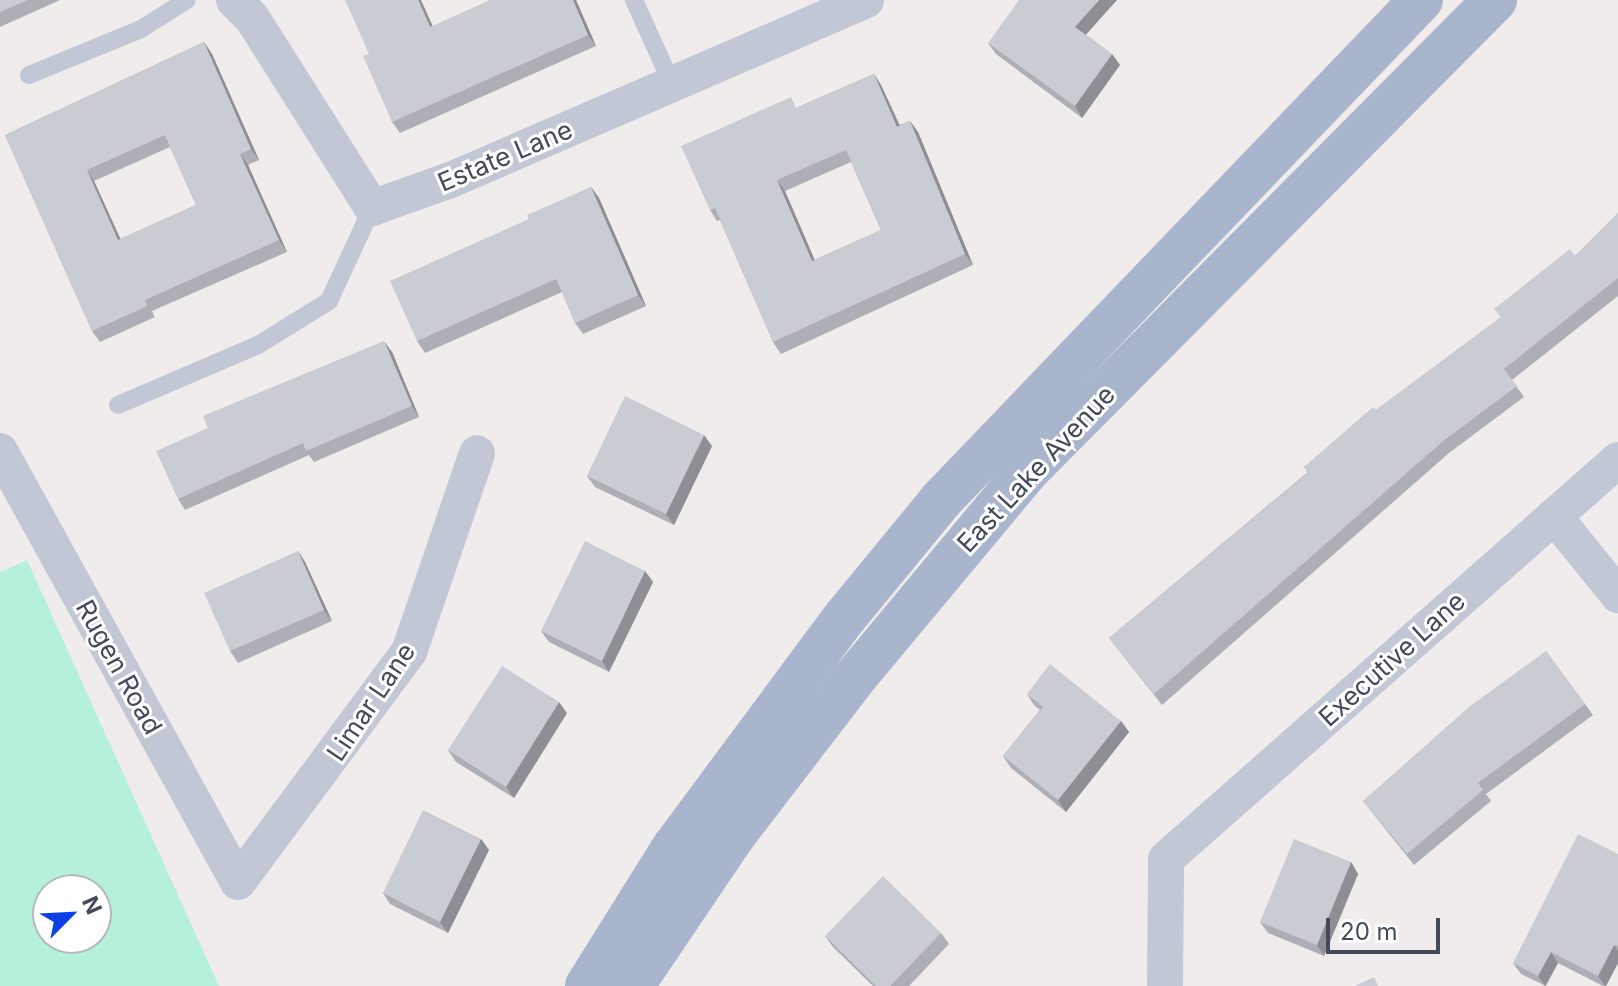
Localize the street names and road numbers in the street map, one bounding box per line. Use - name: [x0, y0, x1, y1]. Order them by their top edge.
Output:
- street label: Estate Lane: [433, 114, 577, 198]
- street label: East Lake Avenue: [951, 379, 1121, 559]
- street label: Executive Lane: [1313, 585, 1471, 733]
- street label: Rugen Road: [69, 594, 169, 740]
- street label: Limar Lane: [320, 637, 422, 767]

